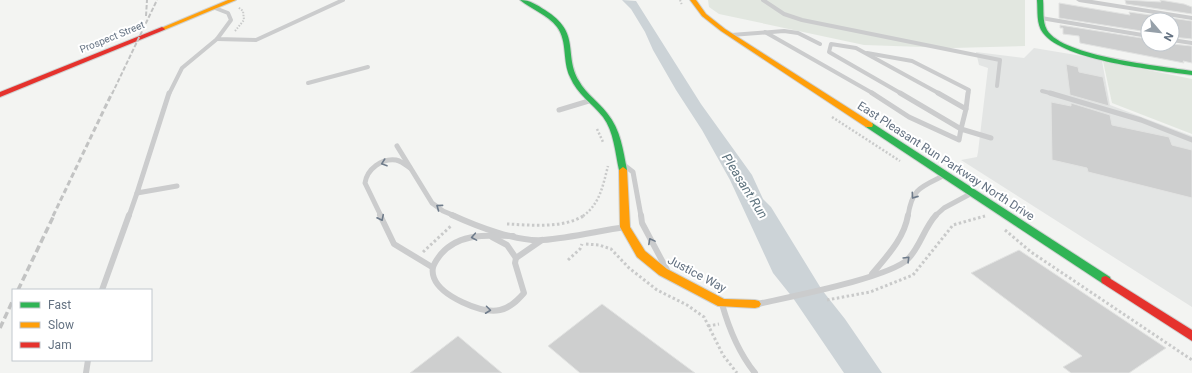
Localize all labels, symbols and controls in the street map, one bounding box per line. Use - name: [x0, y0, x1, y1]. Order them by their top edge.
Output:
- north arrow: [1140, 12, 1180, 52]
- street label: Prospect Street: [78, 19, 146, 55]
- text: N: [1161, 30, 1176, 43]
- street label: East Pleasant Run Parkway North Drive: [855, 98, 1037, 224]
- water label: Pleasant Run: [719, 151, 771, 221]
- one-way arrow: [381, 158, 388, 166]
- one-way arrow: [911, 192, 919, 199]
- one-way arrow: [436, 205, 443, 212]
- one-way arrow: [376, 214, 384, 221]
- one-way arrow: [471, 232, 477, 240]
- one-way arrow: [649, 237, 656, 245]
- street label: Justice Way: [665, 253, 729, 295]
- one-way arrow: [902, 256, 910, 263]
- legend: [12, 289, 152, 361]
- text: Fast: [48, 298, 71, 312]
- one-way arrow: [484, 305, 491, 314]
- text: Slow: [48, 318, 74, 332]
- text: Jam: [48, 338, 72, 352]

